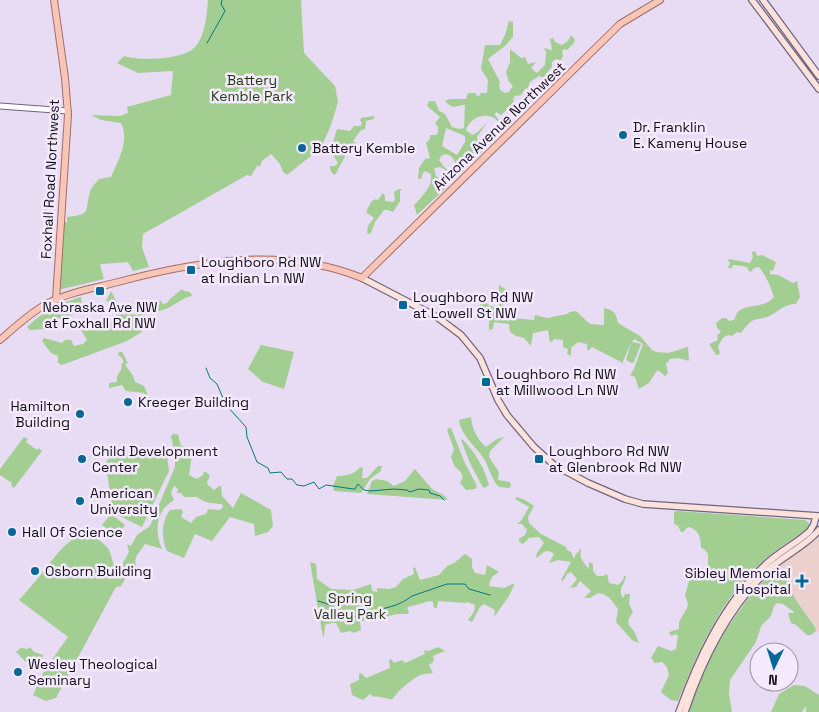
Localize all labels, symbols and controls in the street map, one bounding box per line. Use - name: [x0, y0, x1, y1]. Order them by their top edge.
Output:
- street label: Arizona Avenue Northwest: [429, 58, 569, 194]
- park label: Battery Kemble Park: [211, 71, 293, 105]
- street label: Foxhall Road Northwest: [37, 99, 63, 259]
- place label: Dr. Franklin E. Kameny House: [633, 118, 747, 152]
- marker: Dr. Franklin E. Kameny House: [617, 129, 629, 141]
- place label: Battery Kemble: [312, 139, 415, 157]
- marker: Battery Kemble: [296, 142, 308, 154]
- place label: Loughboro Rd NW at Indian Ln NW: [201, 253, 321, 287]
- marker: Loughboro Rd NW at Indian Ln NW: [185, 264, 197, 276]
- marker: Nebraska Ave NW at Foxhall Rd NW: [94, 285, 106, 297]
- place label: Loughboro Rd NW at Lowell St NW: [413, 288, 533, 322]
- place label: Nebraska Ave NW at Foxhall Rd NW: [42, 298, 158, 332]
- marker: Loughboro Rd NW at Lowell St NW: [397, 299, 409, 311]
- place label: Loughboro Rd NW at Millwood Ln NW: [496, 365, 618, 399]
- marker: Loughboro Rd NW at Millwood Ln NW: [480, 376, 492, 388]
- place label: Kreeger Building: [138, 393, 249, 411]
- marker: Kreeger Building: [122, 396, 134, 408]
- place label: Hamilton Building: [10, 397, 70, 431]
- marker: Hamilton Building: [74, 408, 86, 420]
- place label: Child Development Center: [92, 442, 218, 476]
- place label: Loughboro Rd NW at Glenbrook Rd NW: [549, 442, 682, 476]
- marker: Child Development Center: [76, 453, 88, 465]
- marker: Loughboro Rd NW at Glenbrook Rd NW: [533, 453, 545, 465]
- place label: American University: [90, 484, 158, 518]
- marker: American University: [74, 495, 86, 507]
- place label: Hall Of Science: [22, 523, 123, 541]
- marker: Hall Of Science: [6, 526, 18, 538]
- place label: Osborn Building: [45, 562, 152, 580]
- place label: Sibley Memorial Hospital: [685, 564, 791, 598]
- marker: Osborn Building: [29, 565, 41, 577]
- marker: Sibley Memorial Hospital: [795, 574, 809, 588]
- park label: Spring Valley Park: [314, 589, 387, 623]
- north arrow: [749, 642, 799, 692]
- place label: Wesley Theological Seminary: [28, 655, 157, 689]
- marker: Wesley Theological Seminary: [12, 666, 24, 678]
- text: N: [768, 671, 778, 689]

